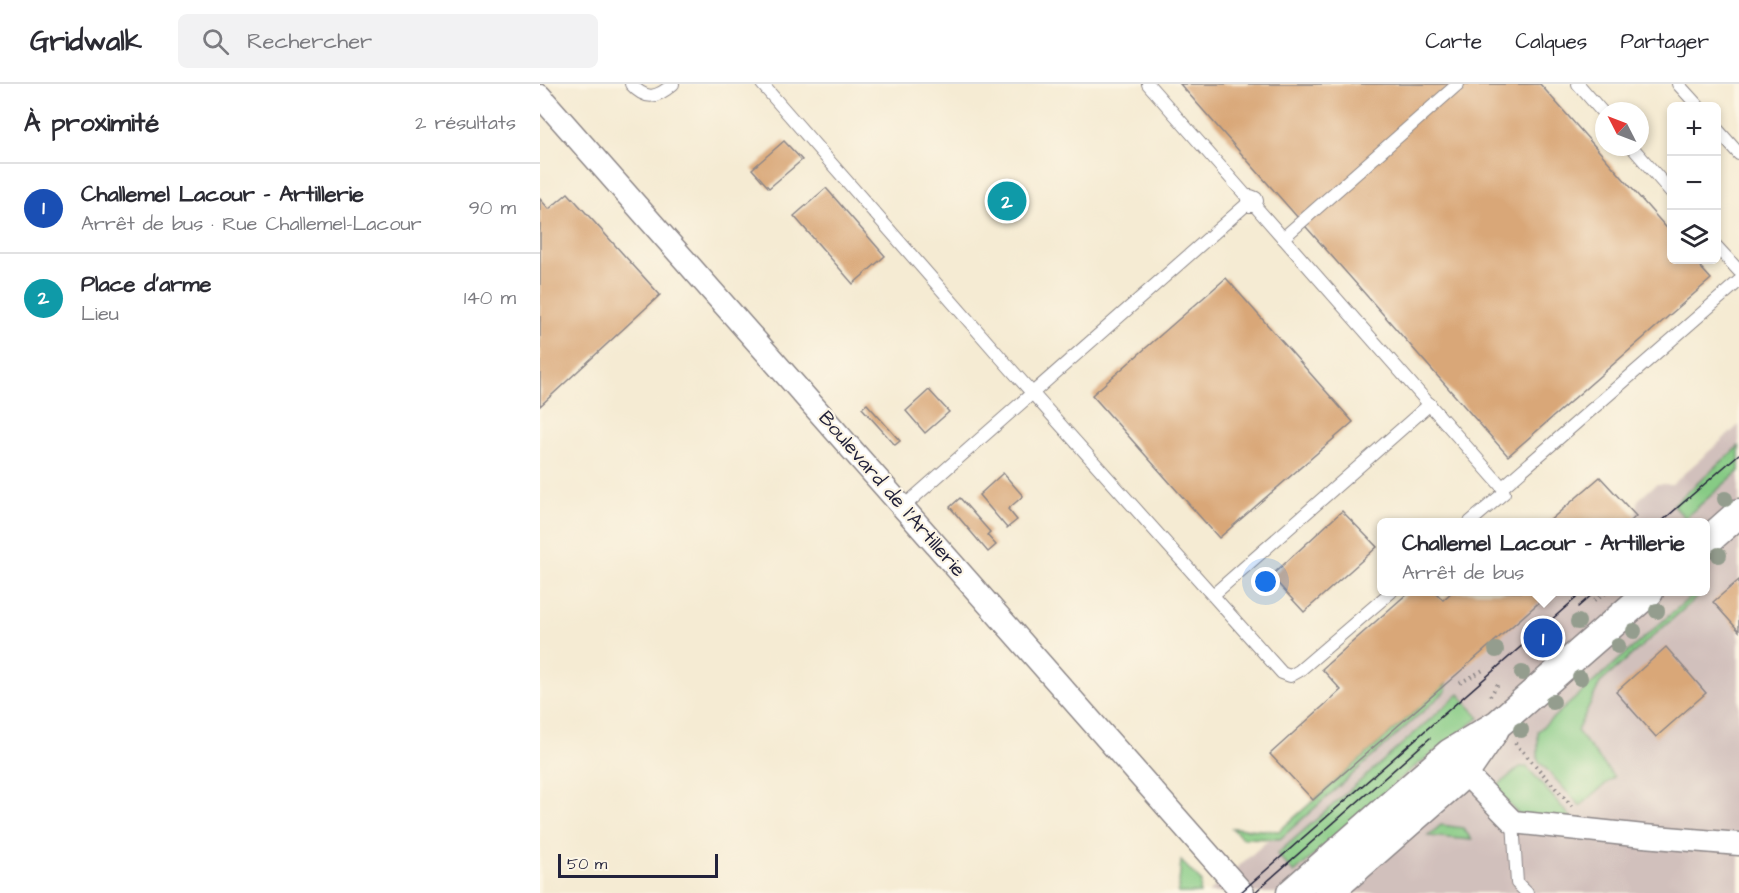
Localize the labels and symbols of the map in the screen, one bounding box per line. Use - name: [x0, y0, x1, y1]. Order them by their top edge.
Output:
- north arrow: [1595, 102, 1649, 156]
- pin: 2: [988, 178, 1026, 224]
- street label: Boulevard de l'Artillerie: [812, 405, 972, 583]
- your location: [1251, 567, 1280, 596]
- pin: 1: [1524, 616, 1562, 660]
- scale bar: [558, 851, 718, 878]

